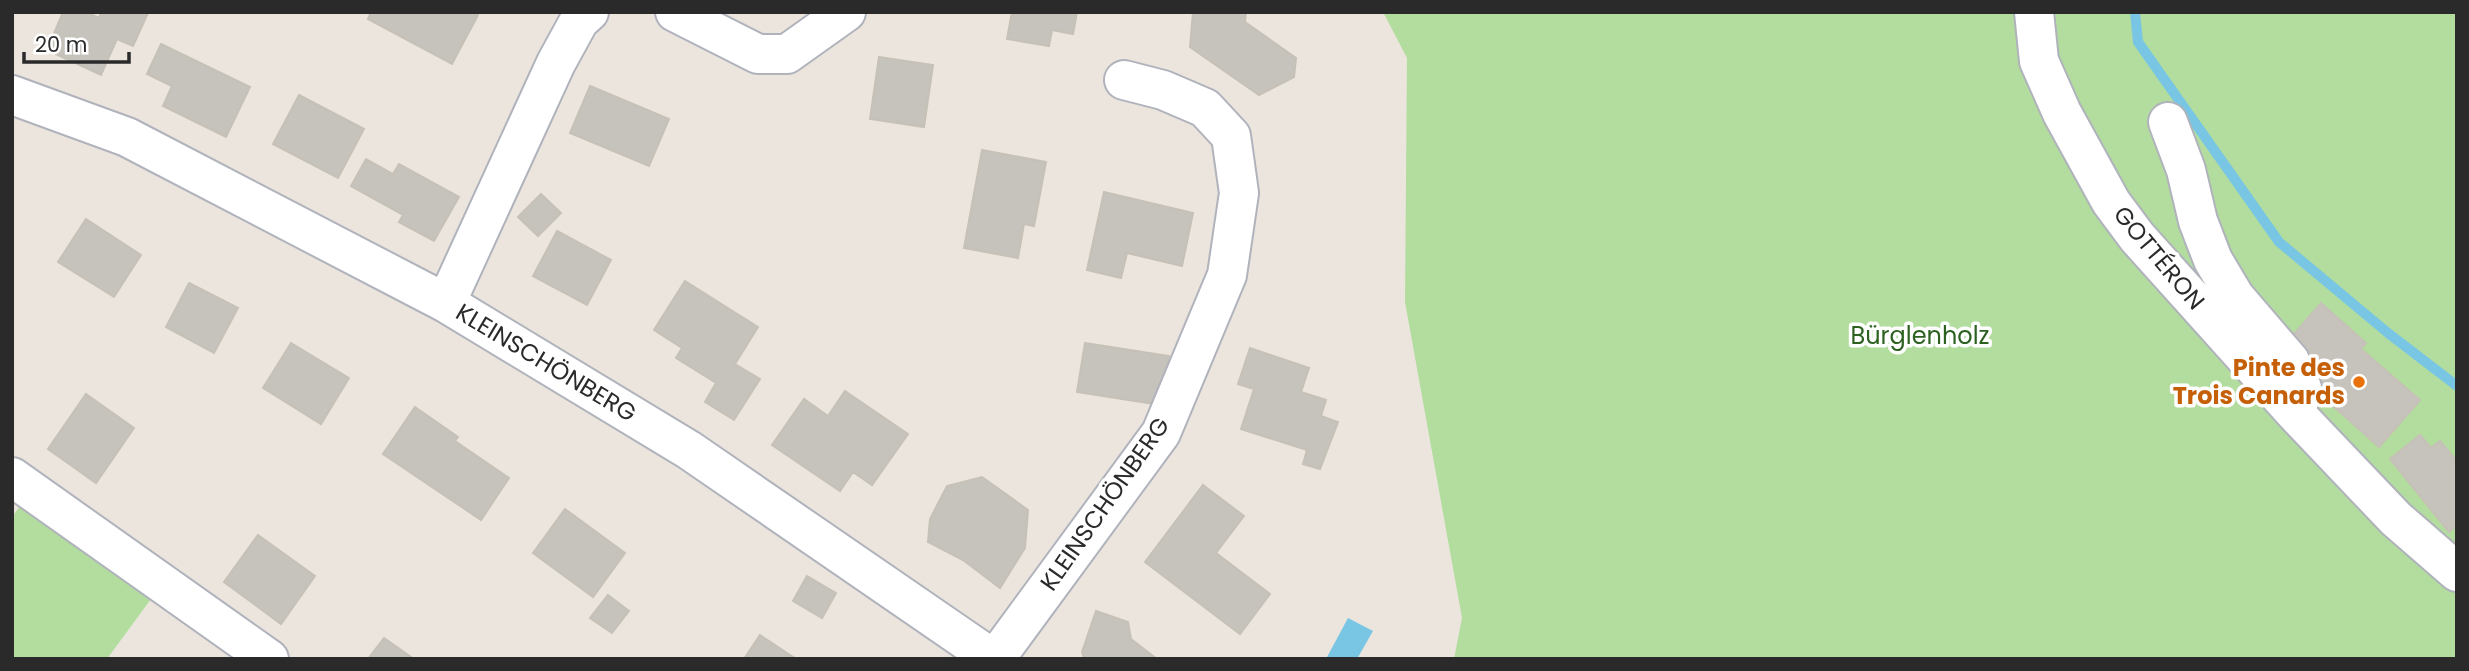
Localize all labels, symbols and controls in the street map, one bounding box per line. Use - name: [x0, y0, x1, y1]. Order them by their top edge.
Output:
- scale bar: [24, 21, 130, 65]
- text: 20 m: [35, 30, 88, 59]
- street label: GOTTÉRON: [2106, 199, 2213, 317]
- street label: KLEINSCHÖNBERG: [450, 296, 643, 430]
- park label: Bürglenholz: [1851, 319, 1989, 352]
- place label: Pinte des Trois Canards: [2173, 351, 2345, 412]
- marker: Pinte des Trois Canards: [2351, 374, 2367, 390]
- street label: KLEINSCHÖNBERG: [1032, 410, 1177, 597]

